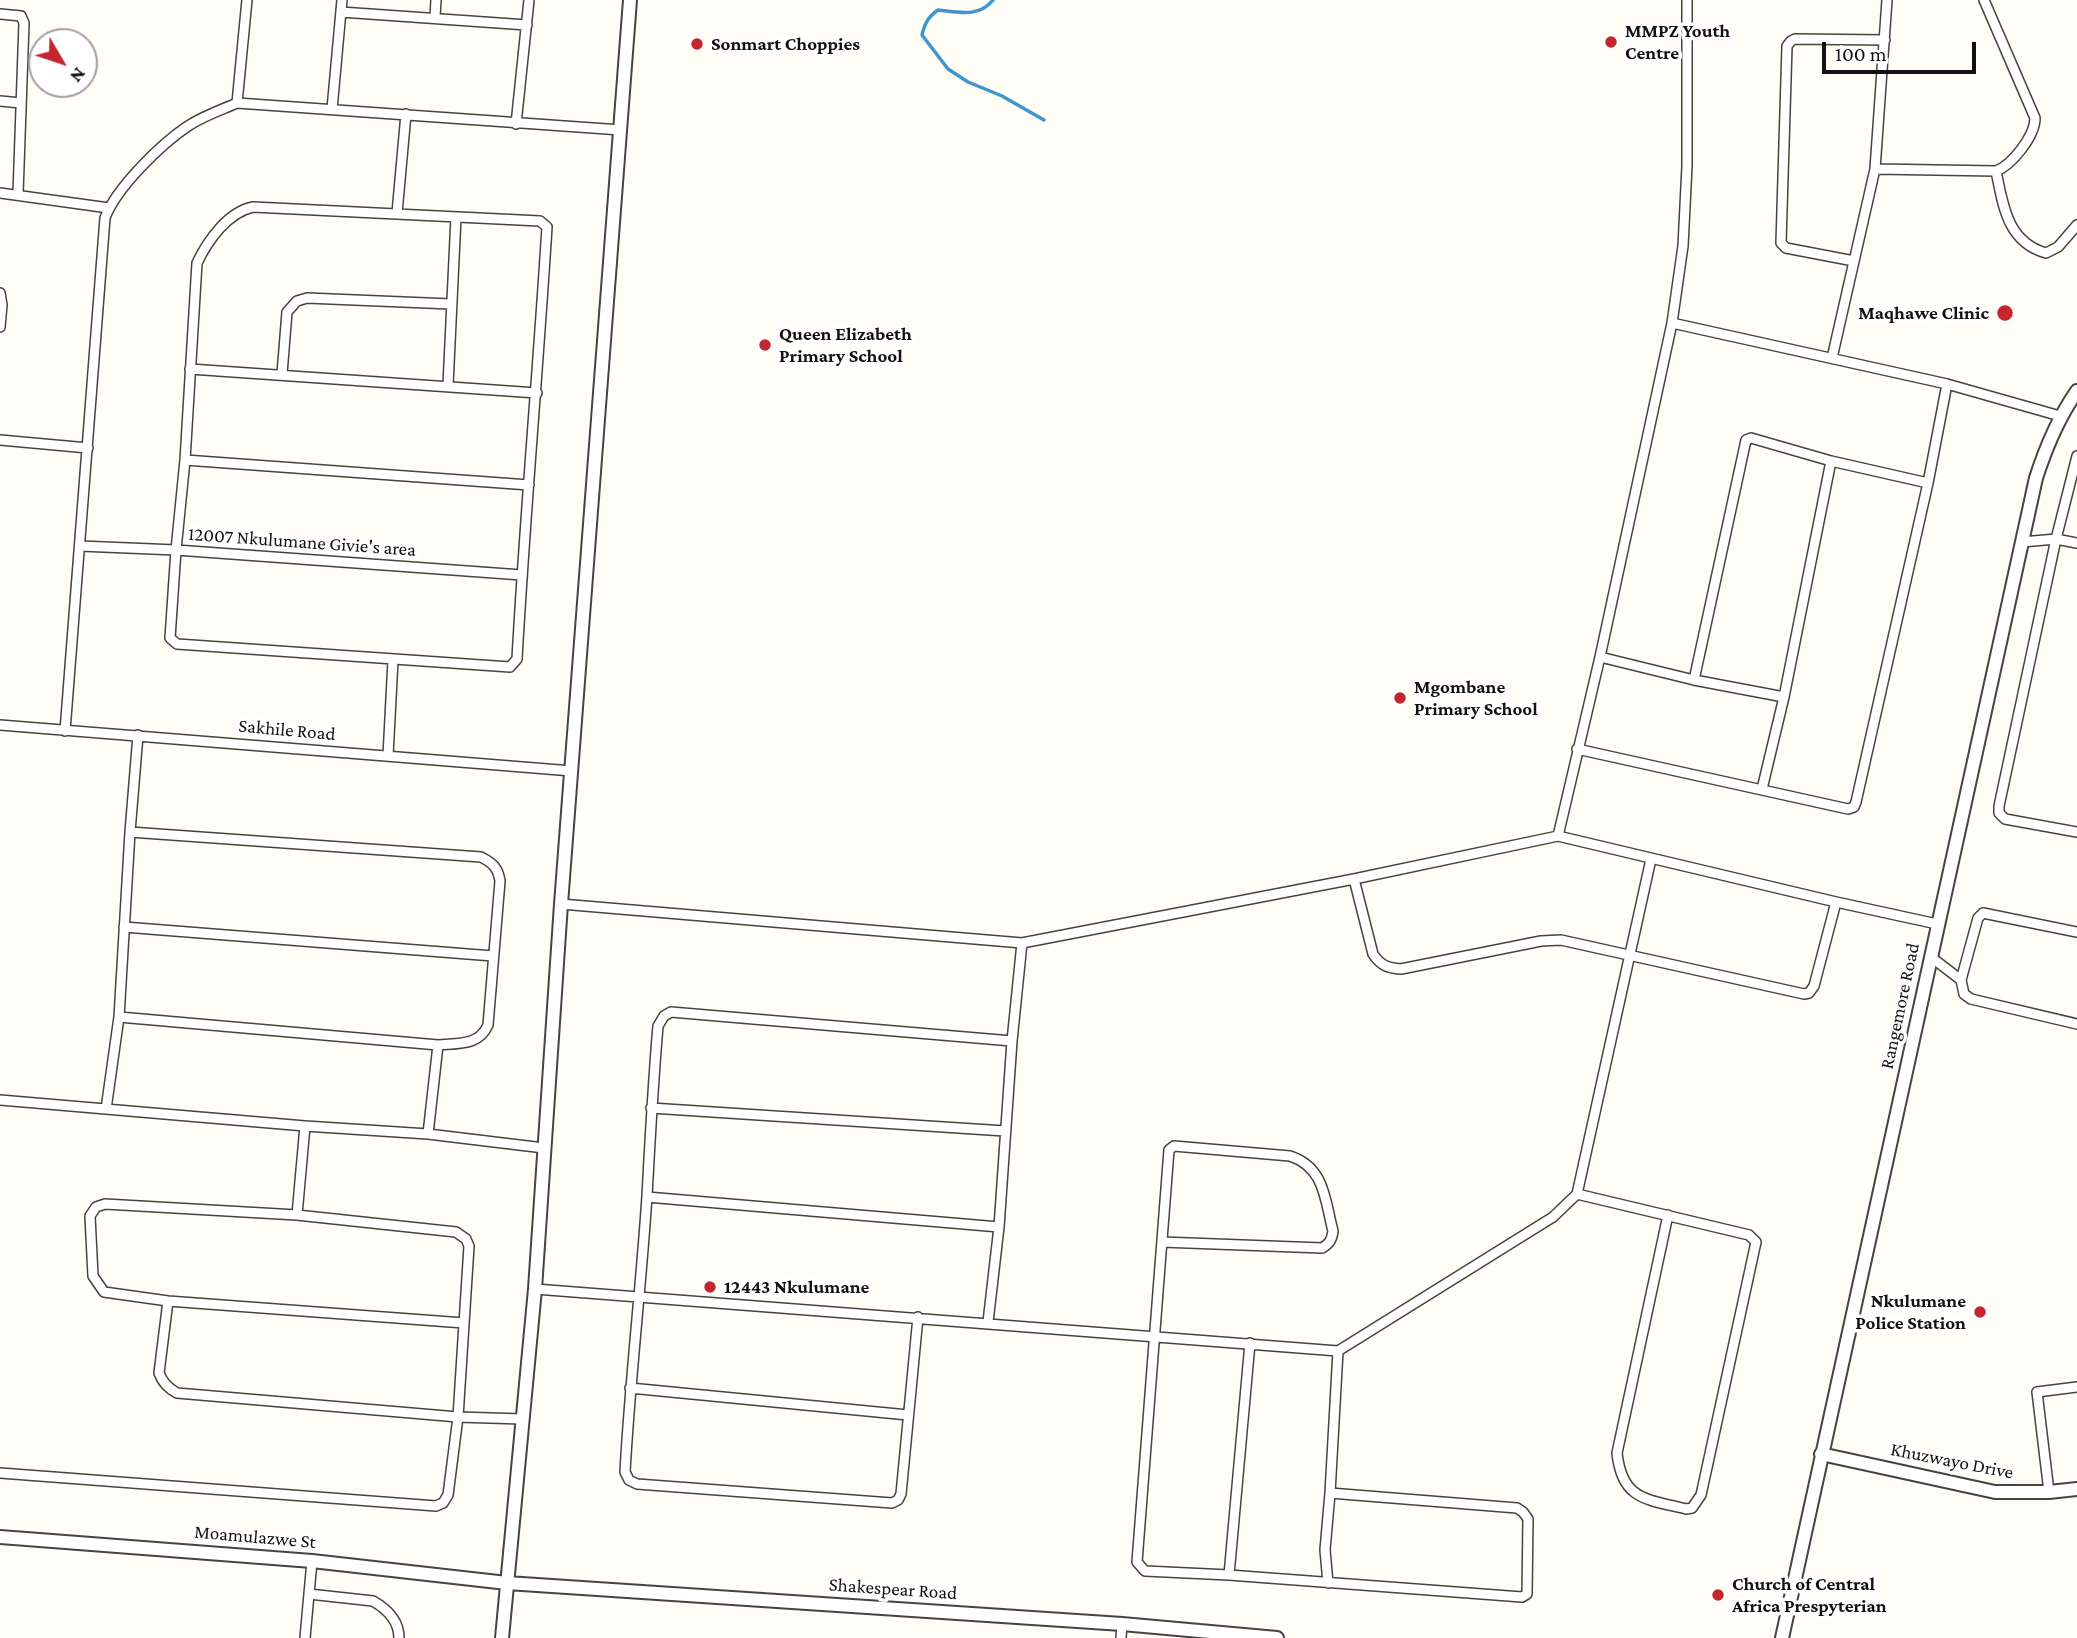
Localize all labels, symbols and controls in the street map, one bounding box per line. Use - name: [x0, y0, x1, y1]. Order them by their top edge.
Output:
- place label: MMPZ Youth Centre: [1625, 20, 1730, 64]
- north arrow: [28, 28, 98, 98]
- scale bar: [1825, 28, 1979, 72]
- place label: Sonmart Choppies: [711, 33, 860, 55]
- marker: MMPZ Youth Centre: [1603, 34, 1619, 50]
- marker: Sonmart Choppies: [689, 36, 705, 52]
- text: 100 m: [1835, 42, 1887, 66]
- text: N: [66, 64, 90, 87]
- place label: Maqhawe Clinic: [1858, 302, 1989, 324]
- marker: Maqhawe Clinic: [1995, 303, 2015, 323]
- place label: Queen Elizabeth Primary School: [779, 323, 912, 367]
- marker: Queen Elizabeth Primary School: [757, 337, 773, 353]
- street label: 12007 Nkulumane Givie's area: [187, 523, 417, 561]
- place label: Mgombane Primary School: [1414, 676, 1538, 720]
- marker: Mgombane Primary School: [1392, 690, 1408, 706]
- street label: Sakhile Road: [238, 714, 336, 746]
- street label: Rangemore Road: [1876, 941, 1924, 1071]
- place label: 12443 Nkulumane: [724, 1276, 869, 1298]
- marker: 12443 Nkulumane: [702, 1279, 718, 1295]
- place label: Nkulumane Police Station: [1855, 1290, 1966, 1334]
- marker: Nkulumane Police Station: [1972, 1304, 1988, 1320]
- street label: Khuzwayo Drive: [1889, 1438, 2015, 1484]
- street label: Moamulazwe St: [193, 1520, 317, 1554]
- street label: Shakespear Road: [828, 1573, 958, 1605]
- place label: Church of Central Africa Prespyterian: [1732, 1573, 1887, 1617]
- marker: Church of Central Africa Prespyterian: [1710, 1587, 1726, 1603]

